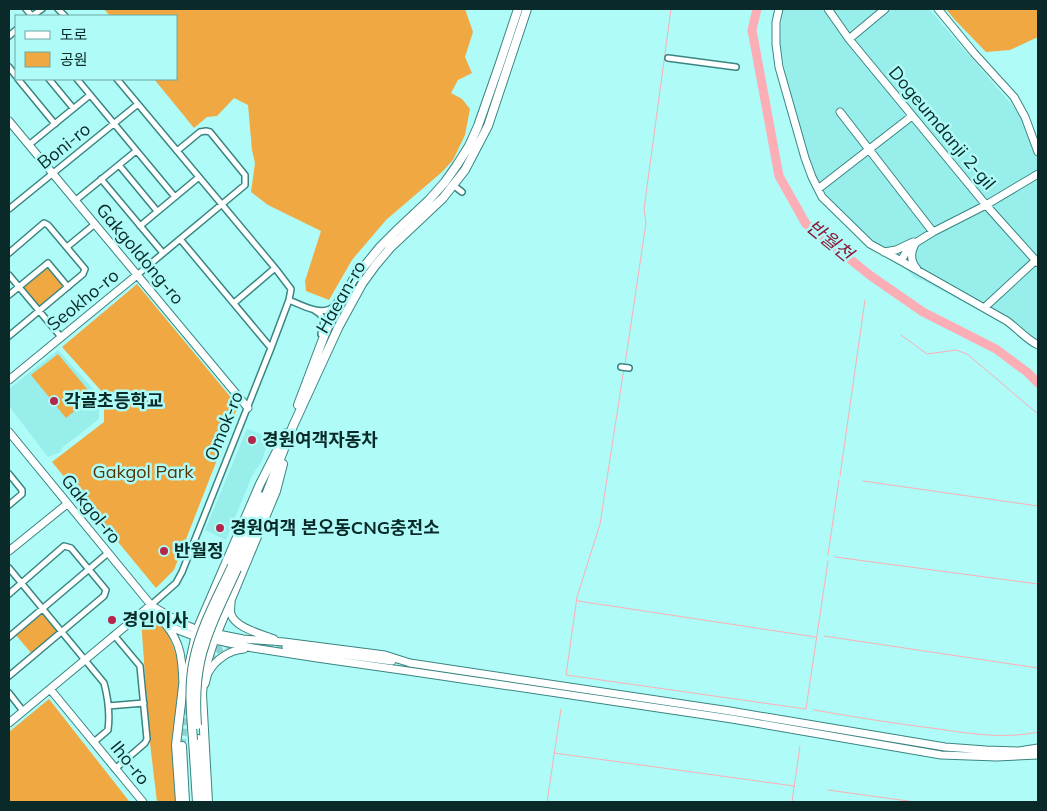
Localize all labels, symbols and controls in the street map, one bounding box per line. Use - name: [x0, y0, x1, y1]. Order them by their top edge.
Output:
- legend: [15, 15, 178, 80]
- text: 도로: [60, 25, 88, 44]
- text: 공원: [60, 50, 88, 69]
- street label: Dogeumdanji 2-gil: [884, 61, 1001, 194]
- street label: Boni-ro: [32, 117, 95, 174]
- street label: Gakgoldong-ro: [91, 198, 189, 309]
- water label: 반월천: [802, 214, 859, 267]
- street label: Haean-ro: [311, 256, 371, 337]
- street label: Seokho-ro: [42, 264, 123, 336]
- street label: Omok-ro: [199, 388, 248, 464]
- place label: 각골초등학교: [64, 389, 163, 412]
- marker: 각골초등학교: [48, 395, 60, 407]
- place label: 경원여객자동차: [262, 428, 378, 451]
- marker: 경원여객자동차: [246, 434, 258, 446]
- park label: Gakgol Park: [92, 460, 194, 483]
- street label: Gakgol-ro: [56, 469, 126, 548]
- place label: 경원여객 본오동CNG충전소: [230, 516, 440, 539]
- marker: 경원여객 본오동CNG충전소: [214, 522, 226, 534]
- place label: 반월정: [174, 539, 224, 562]
- marker: 반월정: [158, 545, 170, 557]
- place label: 경인이사: [122, 608, 189, 631]
- marker: 경인이사: [106, 614, 118, 626]
- street label: Iho-ro: [106, 736, 155, 789]

